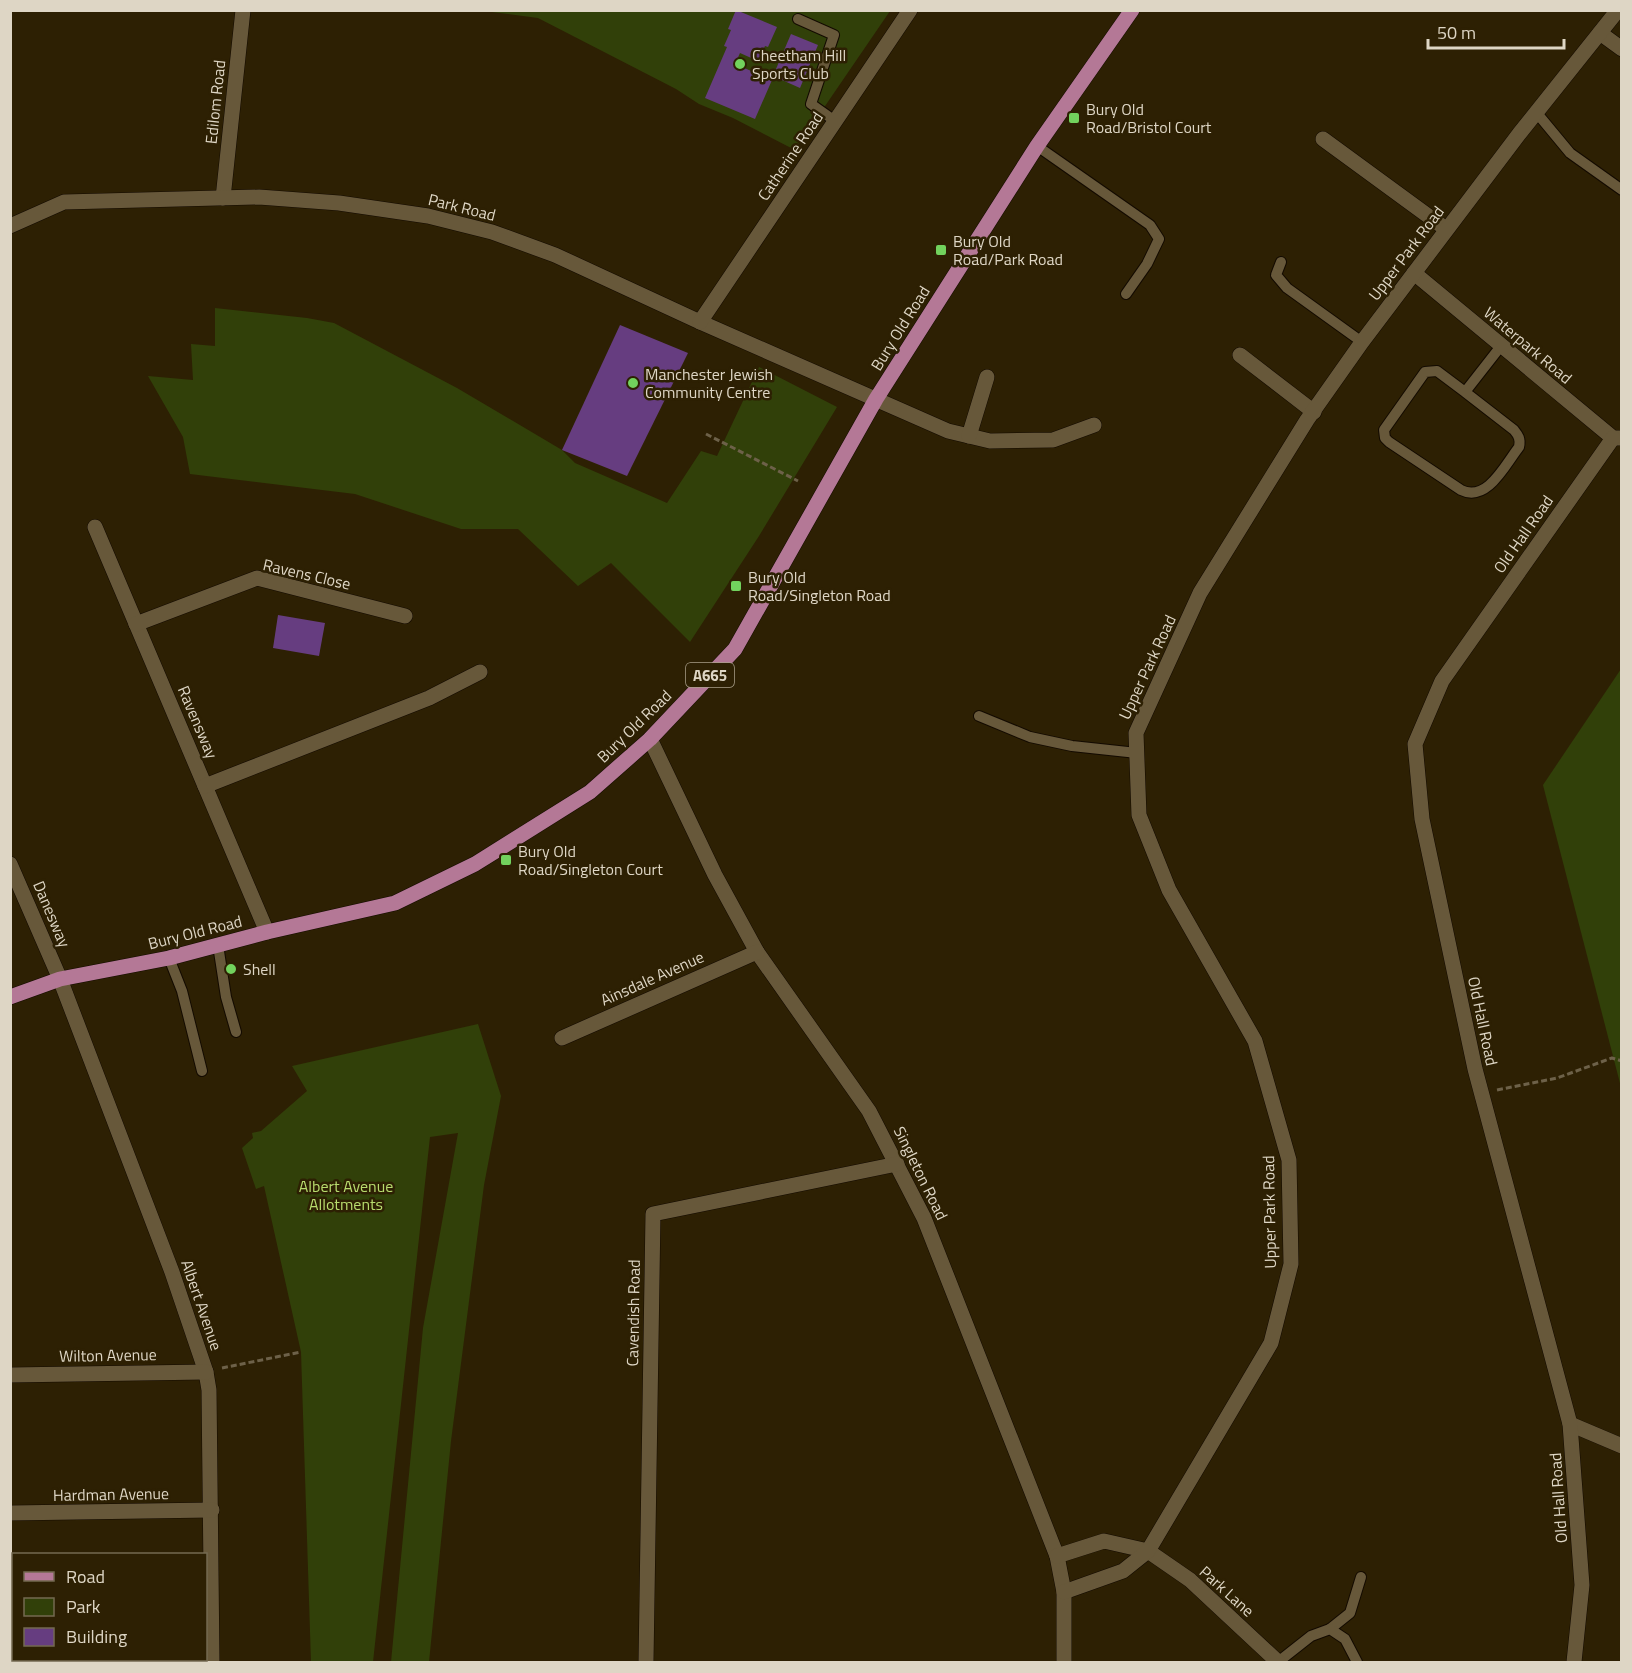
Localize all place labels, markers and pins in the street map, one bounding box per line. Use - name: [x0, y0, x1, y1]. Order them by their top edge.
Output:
- place label: Cheetham Hill Sports Club: [752, 43, 846, 85]
- marker: Cheetham Hill Sports Club: [733, 57, 747, 71]
- place label: Bury Old Road/Bristol Court: [1086, 97, 1212, 139]
- marker: Bury Old Road/Bristol Court: [1067, 111, 1081, 125]
- place label: Bury Old Road/Park Road: [953, 229, 1063, 271]
- marker: Bury Old Road/Park Road: [934, 243, 948, 257]
- place label: Manchester Jewish Community Centre: [645, 362, 773, 404]
- marker: Manchester Jewish Community Centre: [626, 376, 640, 390]
- place label: Bury Old Road/Singleton Road: [748, 565, 891, 607]
- marker: Bury Old Road/Singleton Road: [729, 579, 743, 593]
- place label: Bury Old Road/Singleton Court: [518, 839, 663, 881]
- marker: Bury Old Road/Singleton Court: [499, 853, 513, 867]
- place label: Shell: [243, 957, 276, 981]
- marker: Shell: [224, 962, 238, 976]

